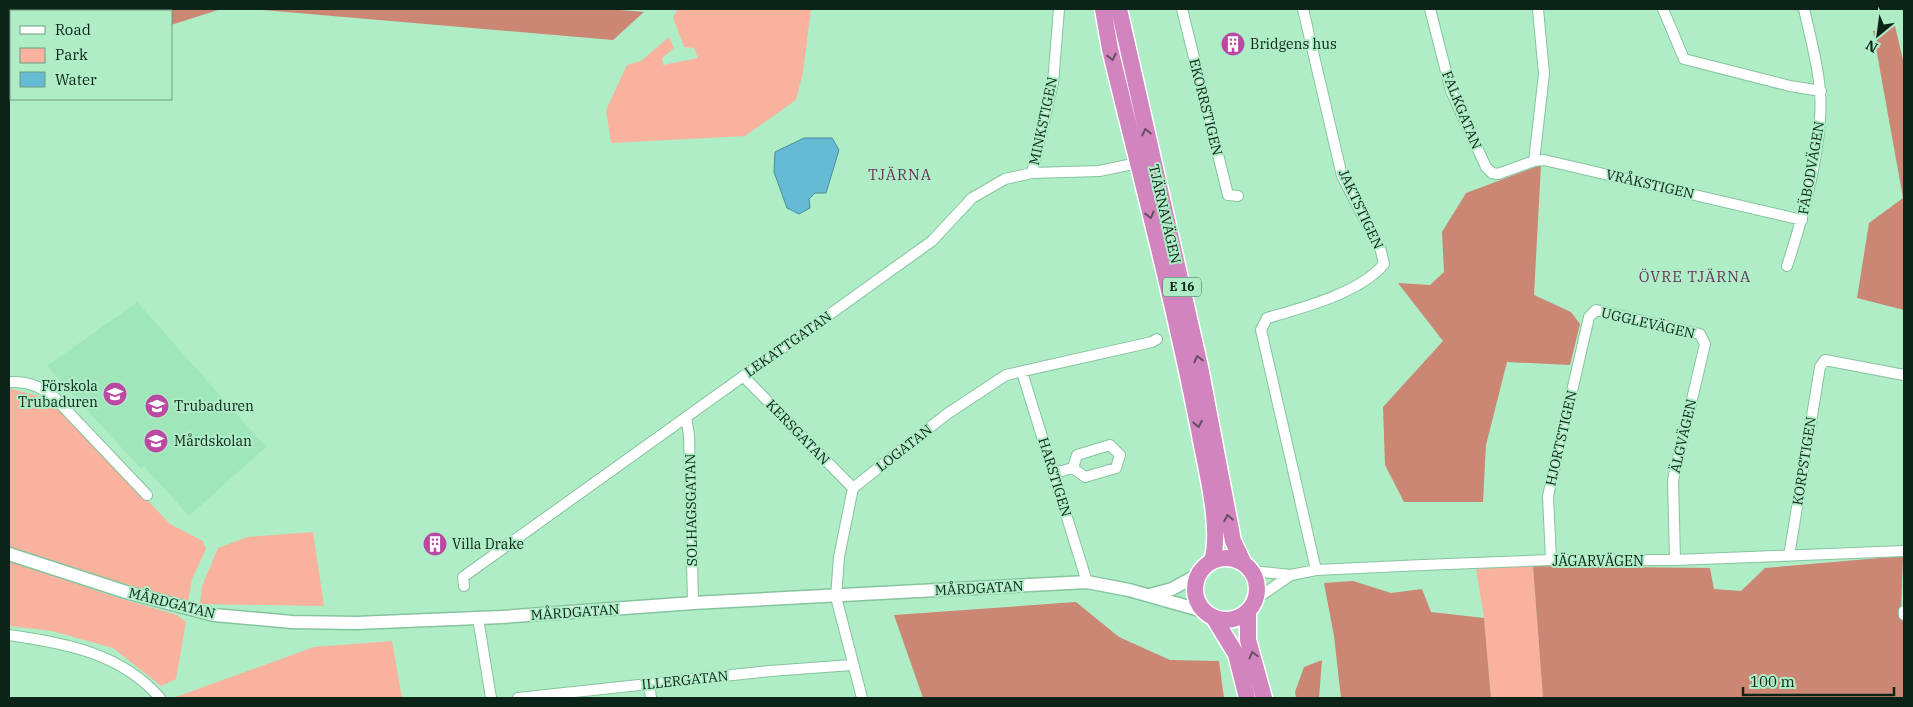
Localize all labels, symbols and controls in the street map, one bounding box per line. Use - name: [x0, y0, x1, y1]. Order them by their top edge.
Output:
- legend: [10, 10, 172, 100]
- north arrow: [1853, 10, 1903, 60]
- text: Road: [55, 20, 91, 39]
- building icon: Bridgens hus: [1220, 31, 1246, 57]
- place label: Bridgens hus: [1250, 35, 1337, 53]
- text: N: [1862, 36, 1881, 57]
- text: Park: [55, 45, 88, 64]
- one-way arrow: [1106, 52, 1117, 61]
- street label: EKORRSTIGEN: [1185, 57, 1227, 157]
- street label: FALKGATAN: [1438, 68, 1486, 152]
- text: Water: [55, 70, 97, 89]
- street label: MINKSTIGEN: [1025, 75, 1061, 167]
- street label: FÄBODVÄGEN: [1794, 120, 1828, 216]
- one-way arrow: [1141, 128, 1152, 136]
- street label: TJÄRNAVÄGEN: [1145, 163, 1185, 265]
- street label: VRÅKSTIGEN: [1604, 164, 1696, 203]
- district label: TJÄRNA: [868, 165, 932, 184]
- street label: JAKTSTIGEN: [1335, 166, 1387, 252]
- one-way arrow: [1144, 210, 1155, 219]
- district label: ÖVRE TJÄRNA: [1639, 267, 1751, 286]
- road number: E 16: [1163, 278, 1201, 296]
- street label: UGGLEVÄGEN: [1599, 303, 1697, 343]
- street label: LEKATTGATAN: [741, 307, 835, 381]
- one-way arrow: [1193, 354, 1204, 363]
- place label: Förskola Trubaduren: [18, 377, 98, 411]
- school or university icon: Förskola Trubaduren: [102, 381, 128, 407]
- street label: HJORTSTIGEN: [1541, 388, 1581, 488]
- school or university icon: Trubaduren: [144, 393, 170, 419]
- street label: KERSGATAN: [762, 395, 834, 469]
- place label: Trubaduren: [174, 397, 254, 415]
- street label: ÄLGVÄGEN: [1666, 397, 1700, 475]
- street label: KORPSTIGEN: [1788, 415, 1820, 507]
- one-way arrow: [1192, 420, 1203, 429]
- street label: LOGATAN: [872, 421, 936, 475]
- school or university icon: Mårdskolan: [143, 428, 169, 454]
- place label: Mårdskolan: [174, 432, 252, 450]
- street label: HARSTIGEN: [1034, 435, 1076, 519]
- street label: SOLHAGSGATAN: [681, 453, 701, 567]
- one-way arrow: [1224, 514, 1234, 523]
- building icon: Villa Drake: [422, 531, 448, 557]
- place label: Villa Drake: [452, 535, 524, 553]
- street label: JÄGARVÄGEN: [1552, 552, 1644, 570]
- street label: MÅRDGATAN: [934, 576, 1024, 599]
- street label: MÅRDGATAN: [127, 583, 218, 623]
- street label: MÅRDGATAN: [530, 599, 620, 624]
- one-way arrow: [1248, 652, 1258, 660]
- scale bar: [1743, 664, 1894, 696]
- street label: ILLERGATAN: [641, 666, 729, 694]
- text: 100 m: [1750, 672, 1795, 691]

